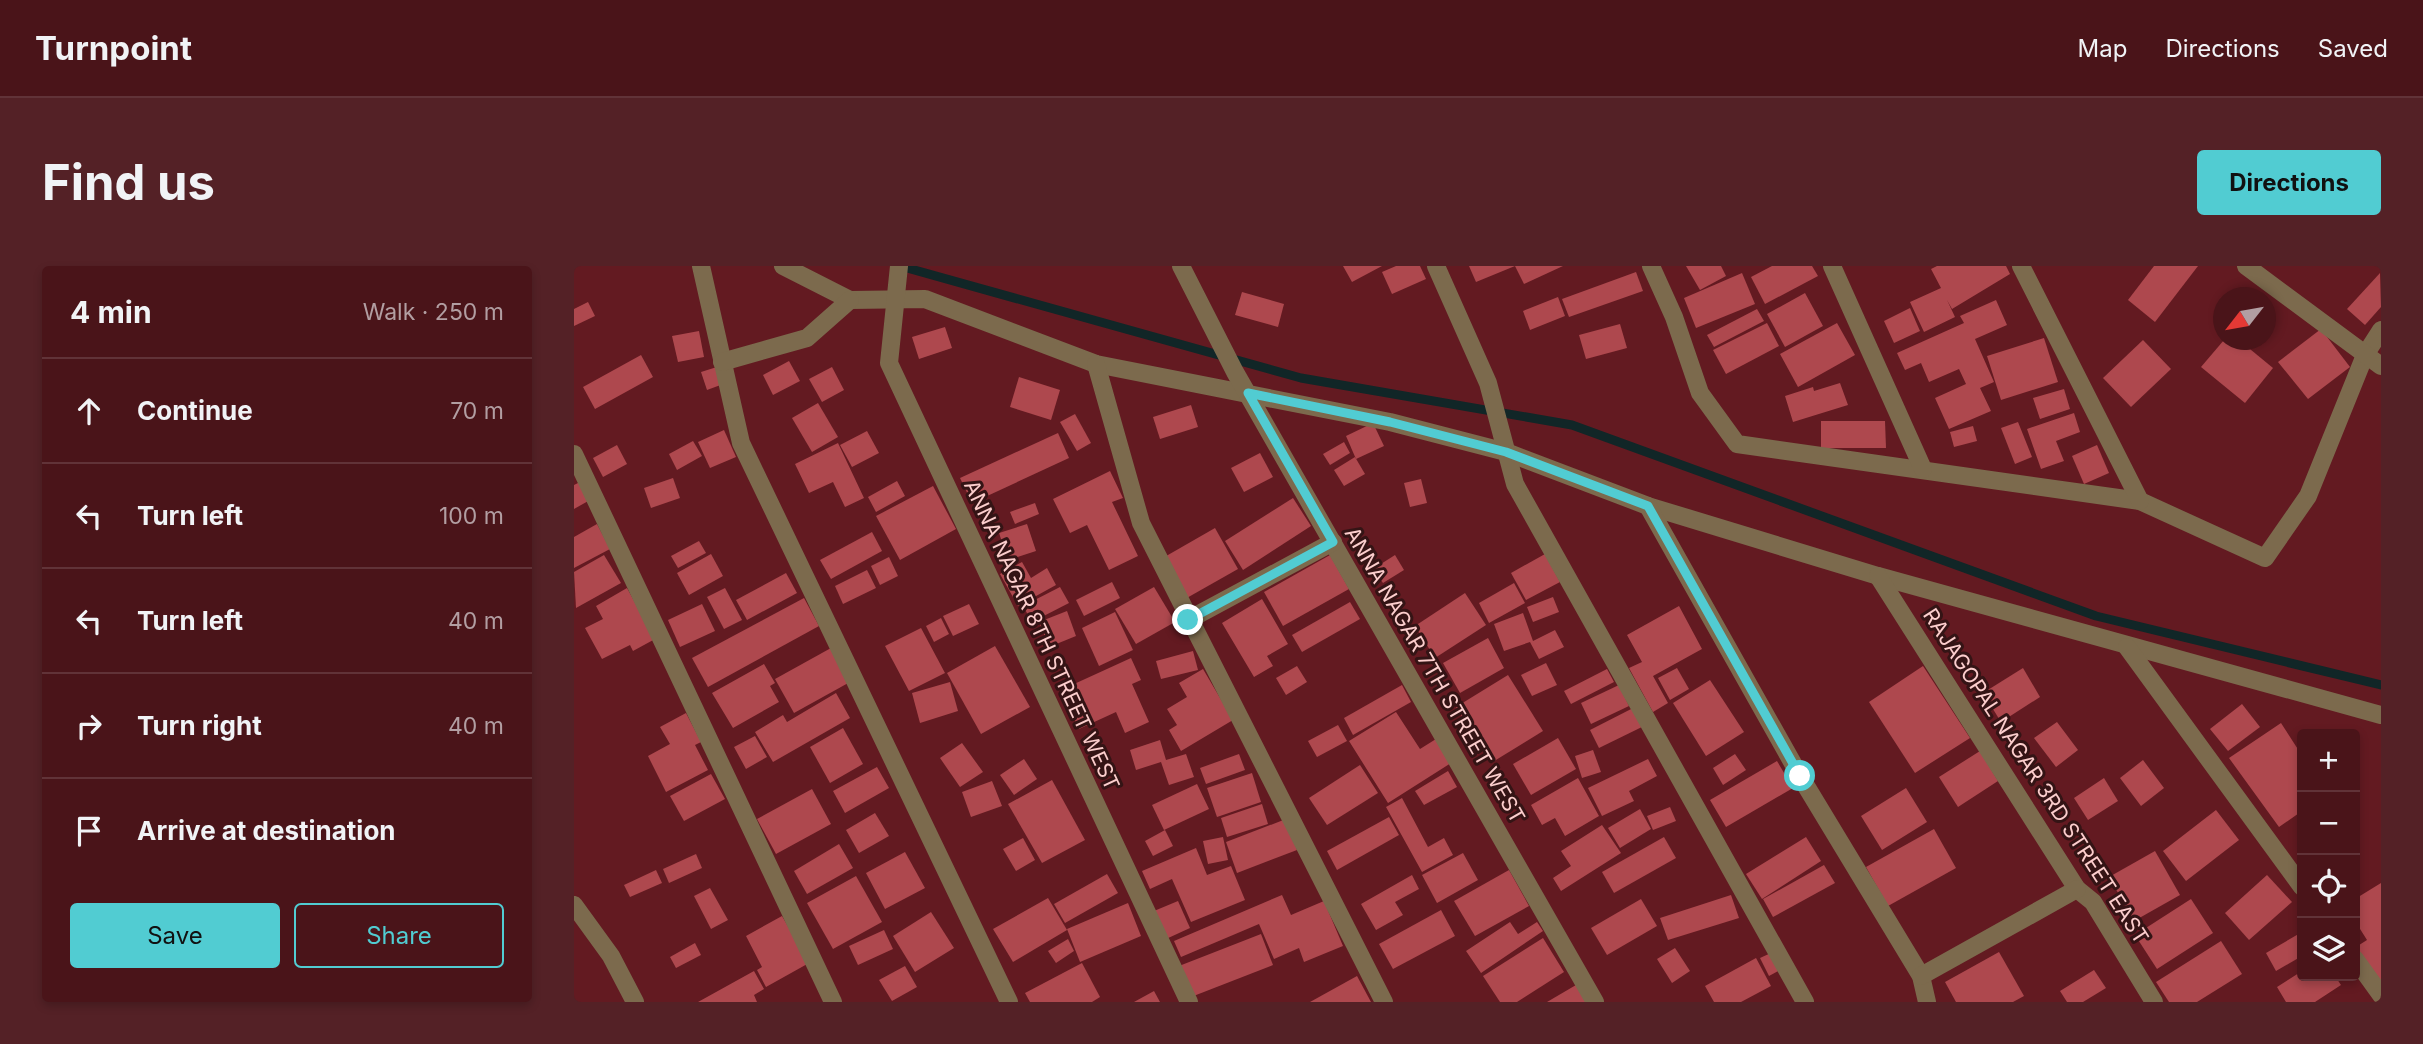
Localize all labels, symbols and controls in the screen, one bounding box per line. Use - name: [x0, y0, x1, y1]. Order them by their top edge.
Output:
- text: Turnpoint: [35, 28, 192, 68]
- text: Map: [2078, 34, 2127, 63]
- text: Directions: [2165, 34, 2280, 63]
- text: Saved: [2318, 34, 2388, 63]
- button: Directions: [2197, 150, 2381, 215]
- text: Find us: [42, 153, 215, 212]
- north arrow: [2213, 287, 2276, 350]
- text: 4 min: [70, 294, 152, 330]
- text: Walk · 250 m: [363, 298, 504, 326]
- icon: ahead: [70, 392, 108, 430]
- text: Continue: [137, 395, 253, 426]
- text: 70 m: [450, 397, 504, 425]
- street label: ANNA NAGAR 8TH STREET WEST: [959, 476, 1125, 794]
- icon: left: [70, 497, 108, 535]
- text: Turn left: [137, 500, 243, 531]
- text: 100 m: [439, 502, 504, 530]
- street label: ANNA NAGAR 7TH STREET WEST: [1340, 522, 1530, 828]
- icon: left: [70, 602, 108, 640]
- route end: [1172, 604, 1203, 635]
- street label: RAJAGOPAL NAGAR 3RD STREET EAST: [1918, 604, 2154, 948]
- text: Turn left: [137, 605, 243, 636]
- text: 40 m: [448, 607, 504, 635]
- icon: right: [70, 707, 108, 745]
- text: Turn right: [137, 710, 262, 741]
- text: 40 m: [448, 712, 504, 740]
- map controls: [2297, 729, 2360, 981]
- button: +: [2297, 729, 2360, 792]
- route start: [1784, 760, 1815, 791]
- button: −: [2297, 792, 2360, 855]
- icon: arrive: [70, 812, 108, 850]
- text: Arrive at destination: [137, 815, 396, 846]
- button: locate: [2297, 855, 2360, 918]
- button: Save: [70, 903, 280, 968]
- button: Share: [294, 903, 504, 968]
- button: layers: [2297, 918, 2360, 981]

